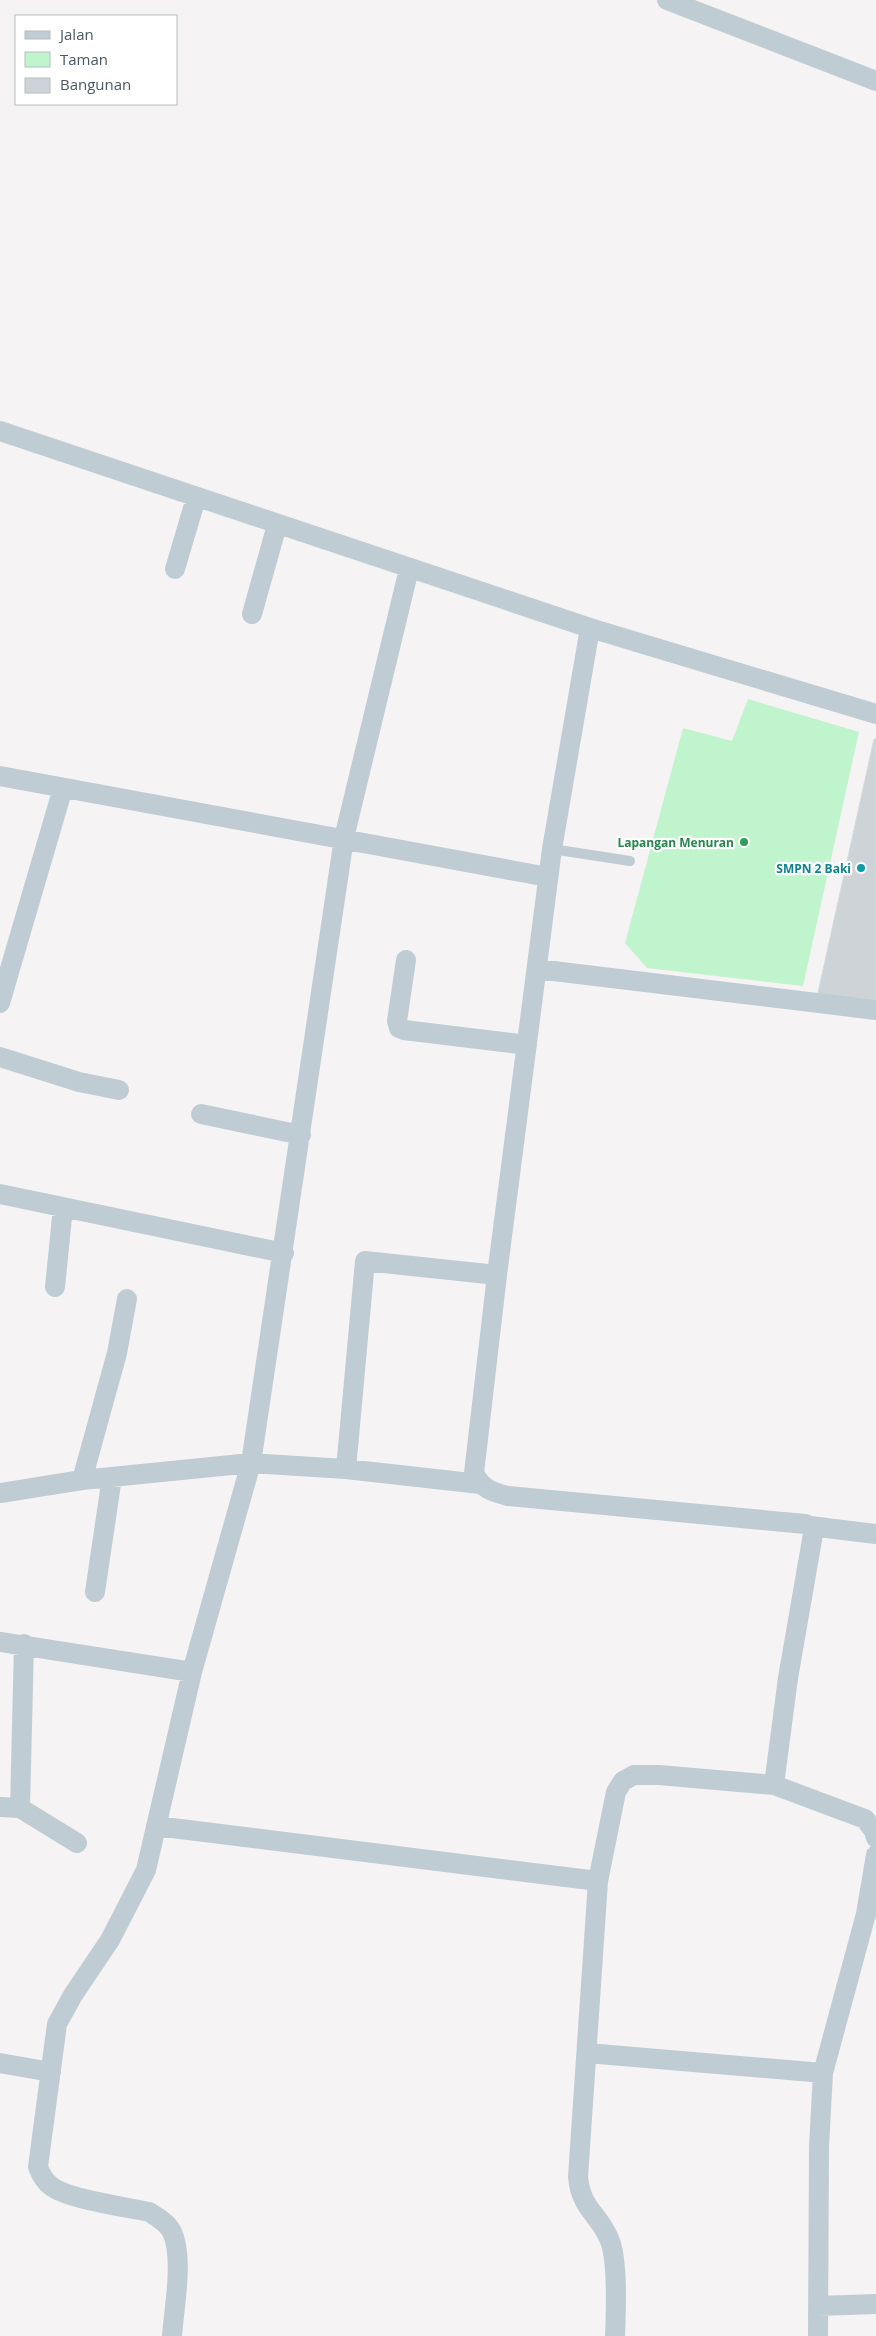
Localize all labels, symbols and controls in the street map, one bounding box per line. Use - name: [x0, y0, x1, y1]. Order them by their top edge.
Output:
- legend: [15, 15, 178, 105]
- text: Jalan: [58, 24, 94, 44]
- text: Taman: [60, 49, 108, 69]
- text: Bangunan: [60, 74, 131, 94]
- place label: Lapangan Menuran: [617, 834, 734, 851]
- marker: Lapangan Menuran: [738, 836, 750, 848]
- place label: SMPN 2 Baki: [776, 860, 851, 877]
- marker: SMPN 2 Baki: [855, 862, 867, 874]

